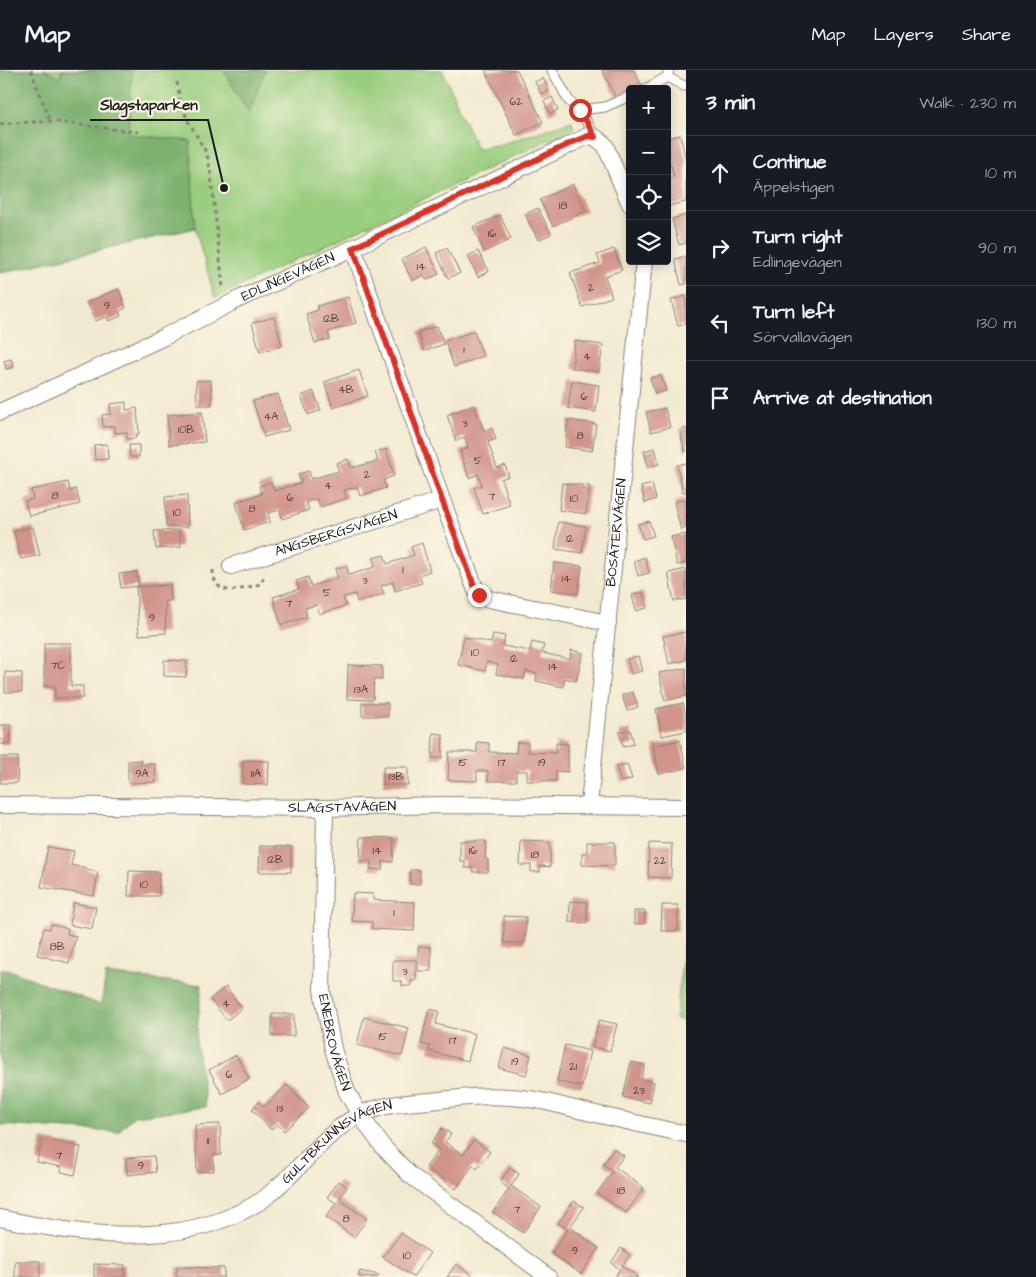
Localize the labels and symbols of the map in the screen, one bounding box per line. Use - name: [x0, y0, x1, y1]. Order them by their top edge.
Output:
- callout: Slagstaparken: [90, 90, 208, 120]
- house number: 62: [509, 94, 523, 109]
- text: Slagstaparken: [99, 95, 198, 118]
- route start: [569, 99, 592, 122]
- house number: 18: [559, 198, 567, 213]
- house number: 16: [488, 226, 496, 241]
- street label: EDLINGEVÄGEN: [238, 247, 338, 307]
- house number: 14: [417, 259, 426, 274]
- house number: 2: [588, 280, 595, 295]
- house number: 9: [104, 298, 110, 313]
- house number: 12B: [323, 311, 339, 326]
- house number: 1: [463, 342, 465, 357]
- house number: 4: [583, 349, 591, 364]
- house number: 4B: [338, 382, 354, 397]
- house number: 6: [581, 389, 588, 404]
- house number: 4A: [264, 409, 278, 424]
- house number: 3: [462, 416, 468, 431]
- house number: 10B: [178, 422, 194, 437]
- house number: 8: [576, 428, 584, 443]
- house number: 5: [474, 453, 482, 468]
- house number: 2: [364, 467, 371, 482]
- street label: BOSÄTERVÄGEN: [601, 477, 632, 588]
- house number: 4: [324, 478, 332, 493]
- house number: 8: [51, 488, 59, 503]
- house number: 7: [489, 489, 496, 504]
- house number: 6: [287, 490, 294, 505]
- house number: 10: [570, 491, 578, 506]
- house number: 8: [248, 501, 256, 516]
- street label: ÄNGSBERGSVÄGEN: [272, 504, 400, 562]
- house number: 10: [173, 505, 181, 520]
- house number: 12: [566, 531, 575, 546]
- house number: 1: [402, 562, 404, 577]
- house number: 14: [562, 571, 571, 586]
- house number: 3: [362, 573, 368, 588]
- route end: [468, 584, 491, 607]
- house number: 5: [323, 585, 331, 600]
- house number: 7: [286, 596, 293, 611]
- house number: 9: [149, 610, 155, 625]
- house number: 10: [471, 645, 479, 660]
- house number: 12: [510, 651, 519, 666]
- house number: 7C: [51, 658, 65, 673]
- house number: 14: [549, 659, 558, 674]
- house number: 13A: [354, 682, 368, 697]
- house number: 15: [458, 755, 468, 770]
- house number: 17: [498, 755, 506, 770]
- house number: 19: [538, 755, 546, 770]
- house number: 9A: [135, 766, 149, 781]
- house number: 11A: [251, 766, 261, 781]
- house number: 13B: [389, 769, 404, 784]
- street label: SLAGSTAVÄGEN: [288, 796, 397, 818]
- house number: 14: [373, 843, 382, 858]
- house number: 16: [469, 843, 477, 858]
- house number: 18: [531, 847, 539, 862]
- house number: 12B: [267, 852, 283, 867]
- house number: 22: [654, 853, 667, 868]
- house number: 10: [140, 877, 148, 892]
- house number: 1: [393, 905, 395, 920]
- house number: 8B: [50, 939, 65, 954]
- house number: 3: [402, 964, 408, 979]
- street label: ENEBROVÄGEN: [313, 992, 356, 1094]
- house number: 4: [222, 996, 230, 1011]
- house number: 15: [378, 1029, 388, 1044]
- house number: 17: [449, 1033, 457, 1048]
- house number: 19: [511, 1054, 519, 1069]
- house number: 21: [569, 1059, 577, 1074]
- house number: 6: [226, 1067, 233, 1082]
- house number: 23: [633, 1083, 645, 1098]
- street label: GULTBRUNNSVÄGEN: [277, 1095, 394, 1189]
- house number: 13: [276, 1101, 284, 1116]
- house number: 11: [207, 1133, 210, 1148]
- house number: 7: [56, 1148, 63, 1163]
- house number: 9: [138, 1158, 144, 1173]
- house number: 18: [617, 1183, 625, 1198]
- house number: 7: [514, 1202, 521, 1217]
- house number: 8: [342, 1211, 350, 1226]
- house number: 9: [572, 1243, 578, 1258]
- house number: 10: [403, 1248, 411, 1263]

